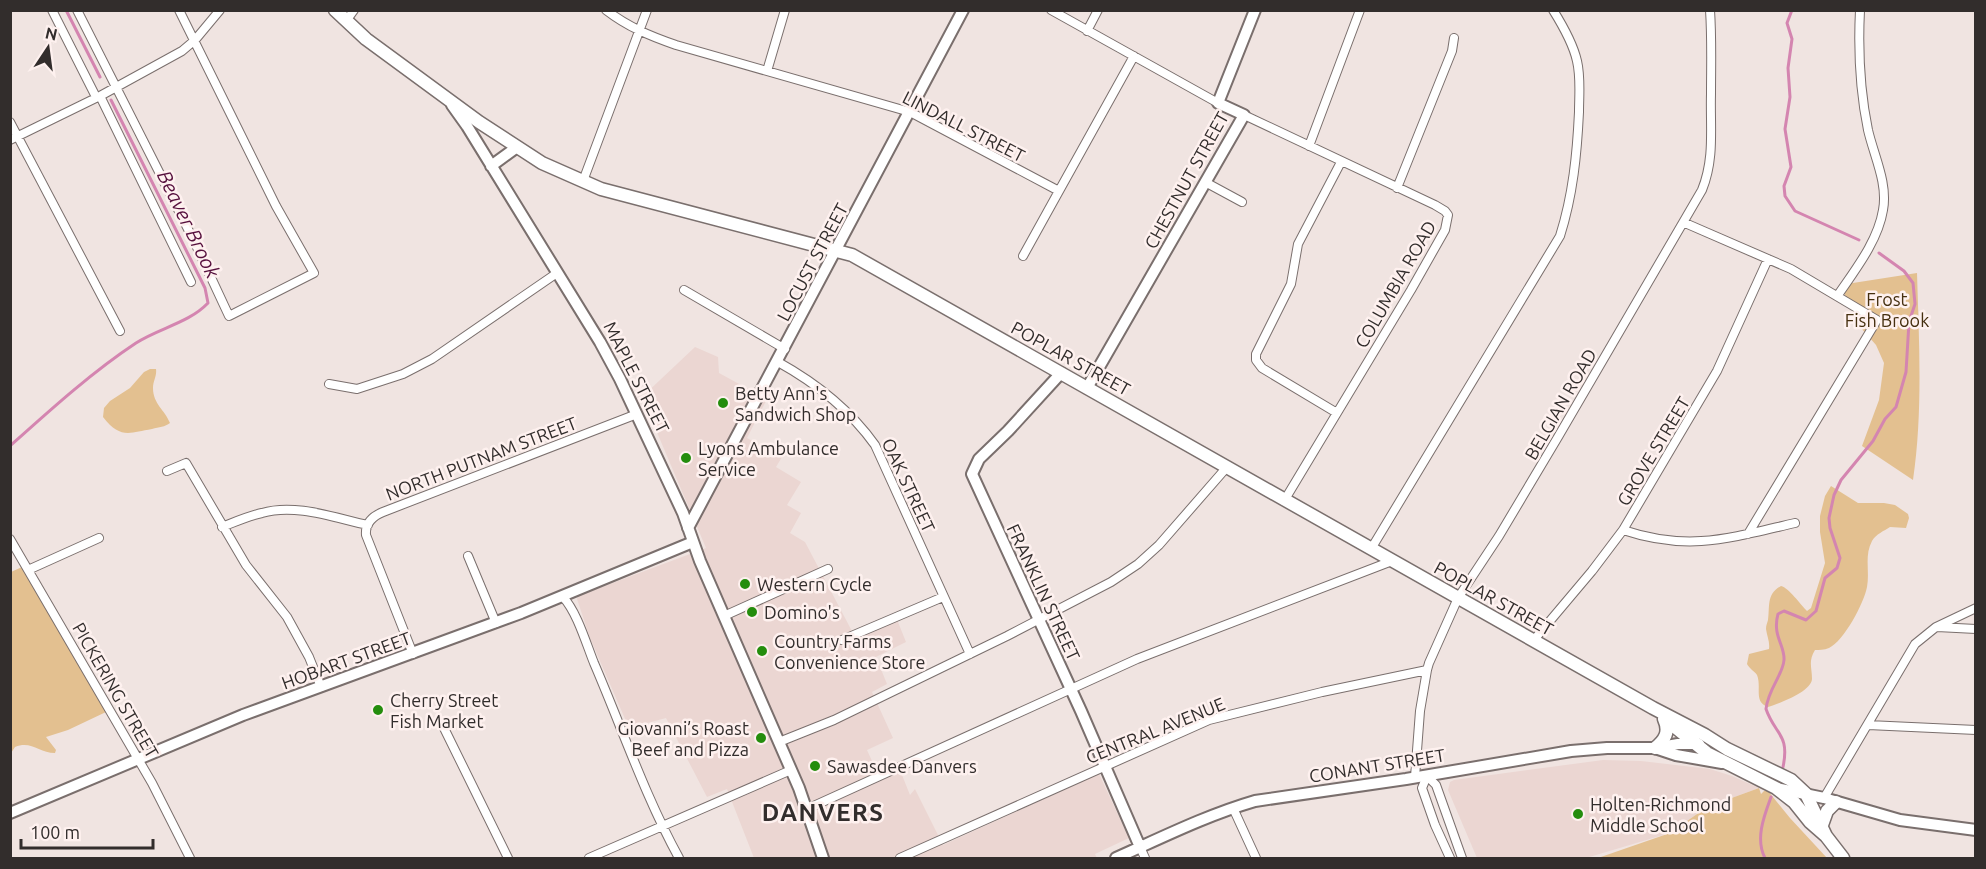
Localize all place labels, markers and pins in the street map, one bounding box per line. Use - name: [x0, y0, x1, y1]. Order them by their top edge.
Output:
- place label: Betty Ann's Sandwich Shop: [735, 383, 856, 424]
- marker: Betty Ann's Sandwich Shop: [716, 396, 730, 410]
- place label: Lyons Ambulance Service: [698, 438, 839, 479]
- marker: Lyons Ambulance Service: [679, 451, 693, 465]
- place label: Western Cycle: [757, 574, 872, 594]
- marker: Western Cycle: [738, 577, 752, 591]
- place label: Domino's: [764, 602, 840, 622]
- marker: Domino's: [745, 605, 759, 619]
- place label: Country Farms Convenience Store: [774, 631, 925, 672]
- marker: Country Farms Convenience Store: [755, 644, 769, 658]
- place label: Cherry Street Fish Market: [390, 690, 498, 731]
- marker: Cherry Street Fish Market: [371, 703, 385, 717]
- place label: Giovanni’s Roast Beef and Pizza: [618, 718, 749, 759]
- marker: Giovanni’s Roast Beef and Pizza: [754, 731, 768, 745]
- place label: Sawasdee Danvers: [827, 756, 977, 776]
- marker: Sawasdee Danvers: [808, 759, 822, 773]
- place label: Holten-Richmond Middle School: [1590, 794, 1731, 835]
- marker: Holten-Richmond Middle School: [1571, 807, 1585, 821]

